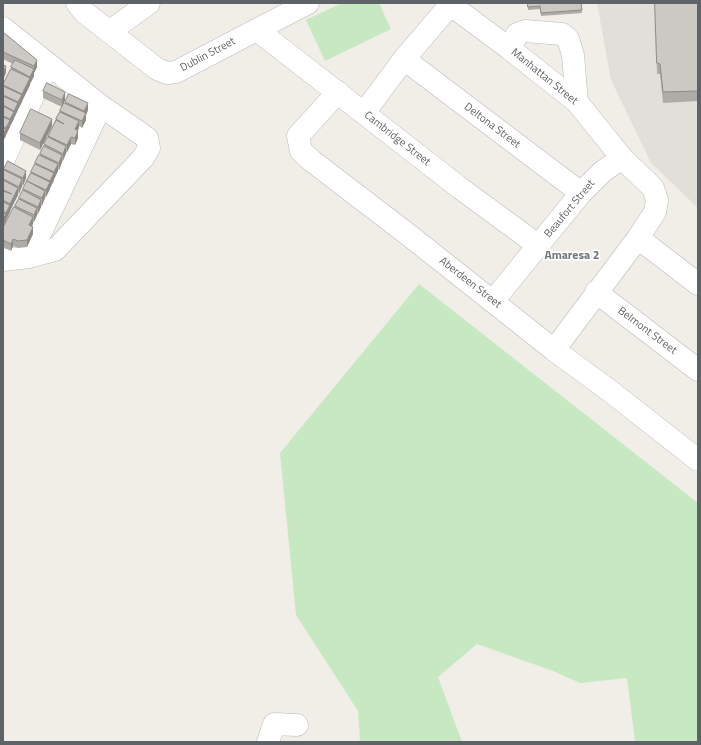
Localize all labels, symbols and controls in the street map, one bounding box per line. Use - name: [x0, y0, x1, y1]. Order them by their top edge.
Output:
- street label: Dublin Street: [178, 35, 238, 75]
- street label: Manhattan Street: [508, 46, 580, 108]
- street label: Deltona Street: [461, 101, 523, 151]
- street label: Cambridge Street: [361, 109, 433, 169]
- street label: Beaufort Street: [542, 177, 598, 241]
- district label: Amaresa 2: [544, 249, 600, 263]
- street label: Aberdeen Street: [436, 255, 504, 311]
- street label: Belmont Street: [615, 305, 679, 357]

